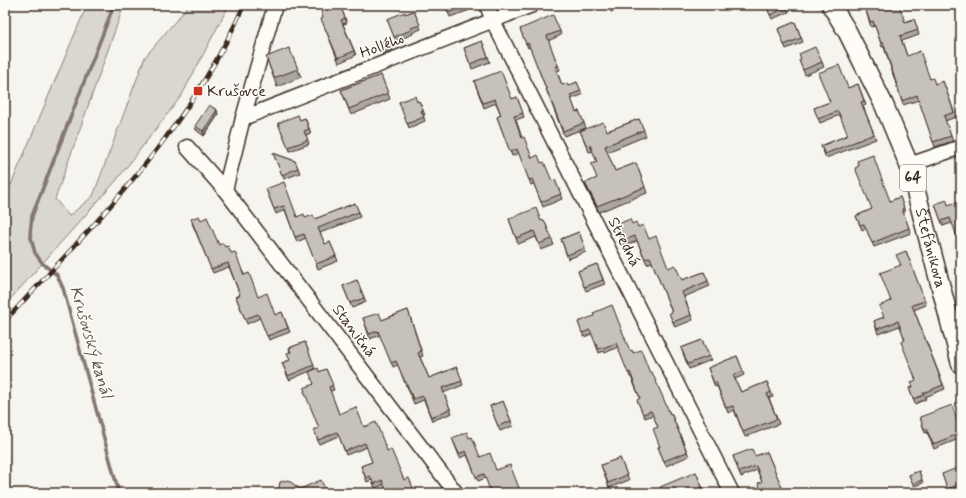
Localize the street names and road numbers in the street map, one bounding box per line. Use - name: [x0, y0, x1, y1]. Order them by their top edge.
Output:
- street label: Hollého: [357, 28, 407, 64]
- road number: 64: [900, 165, 926, 191]
- street label: Štefánikova: [910, 206, 951, 290]
- street label: Stredná: [603, 214, 645, 270]
- street label: Staničná: [327, 300, 381, 362]

